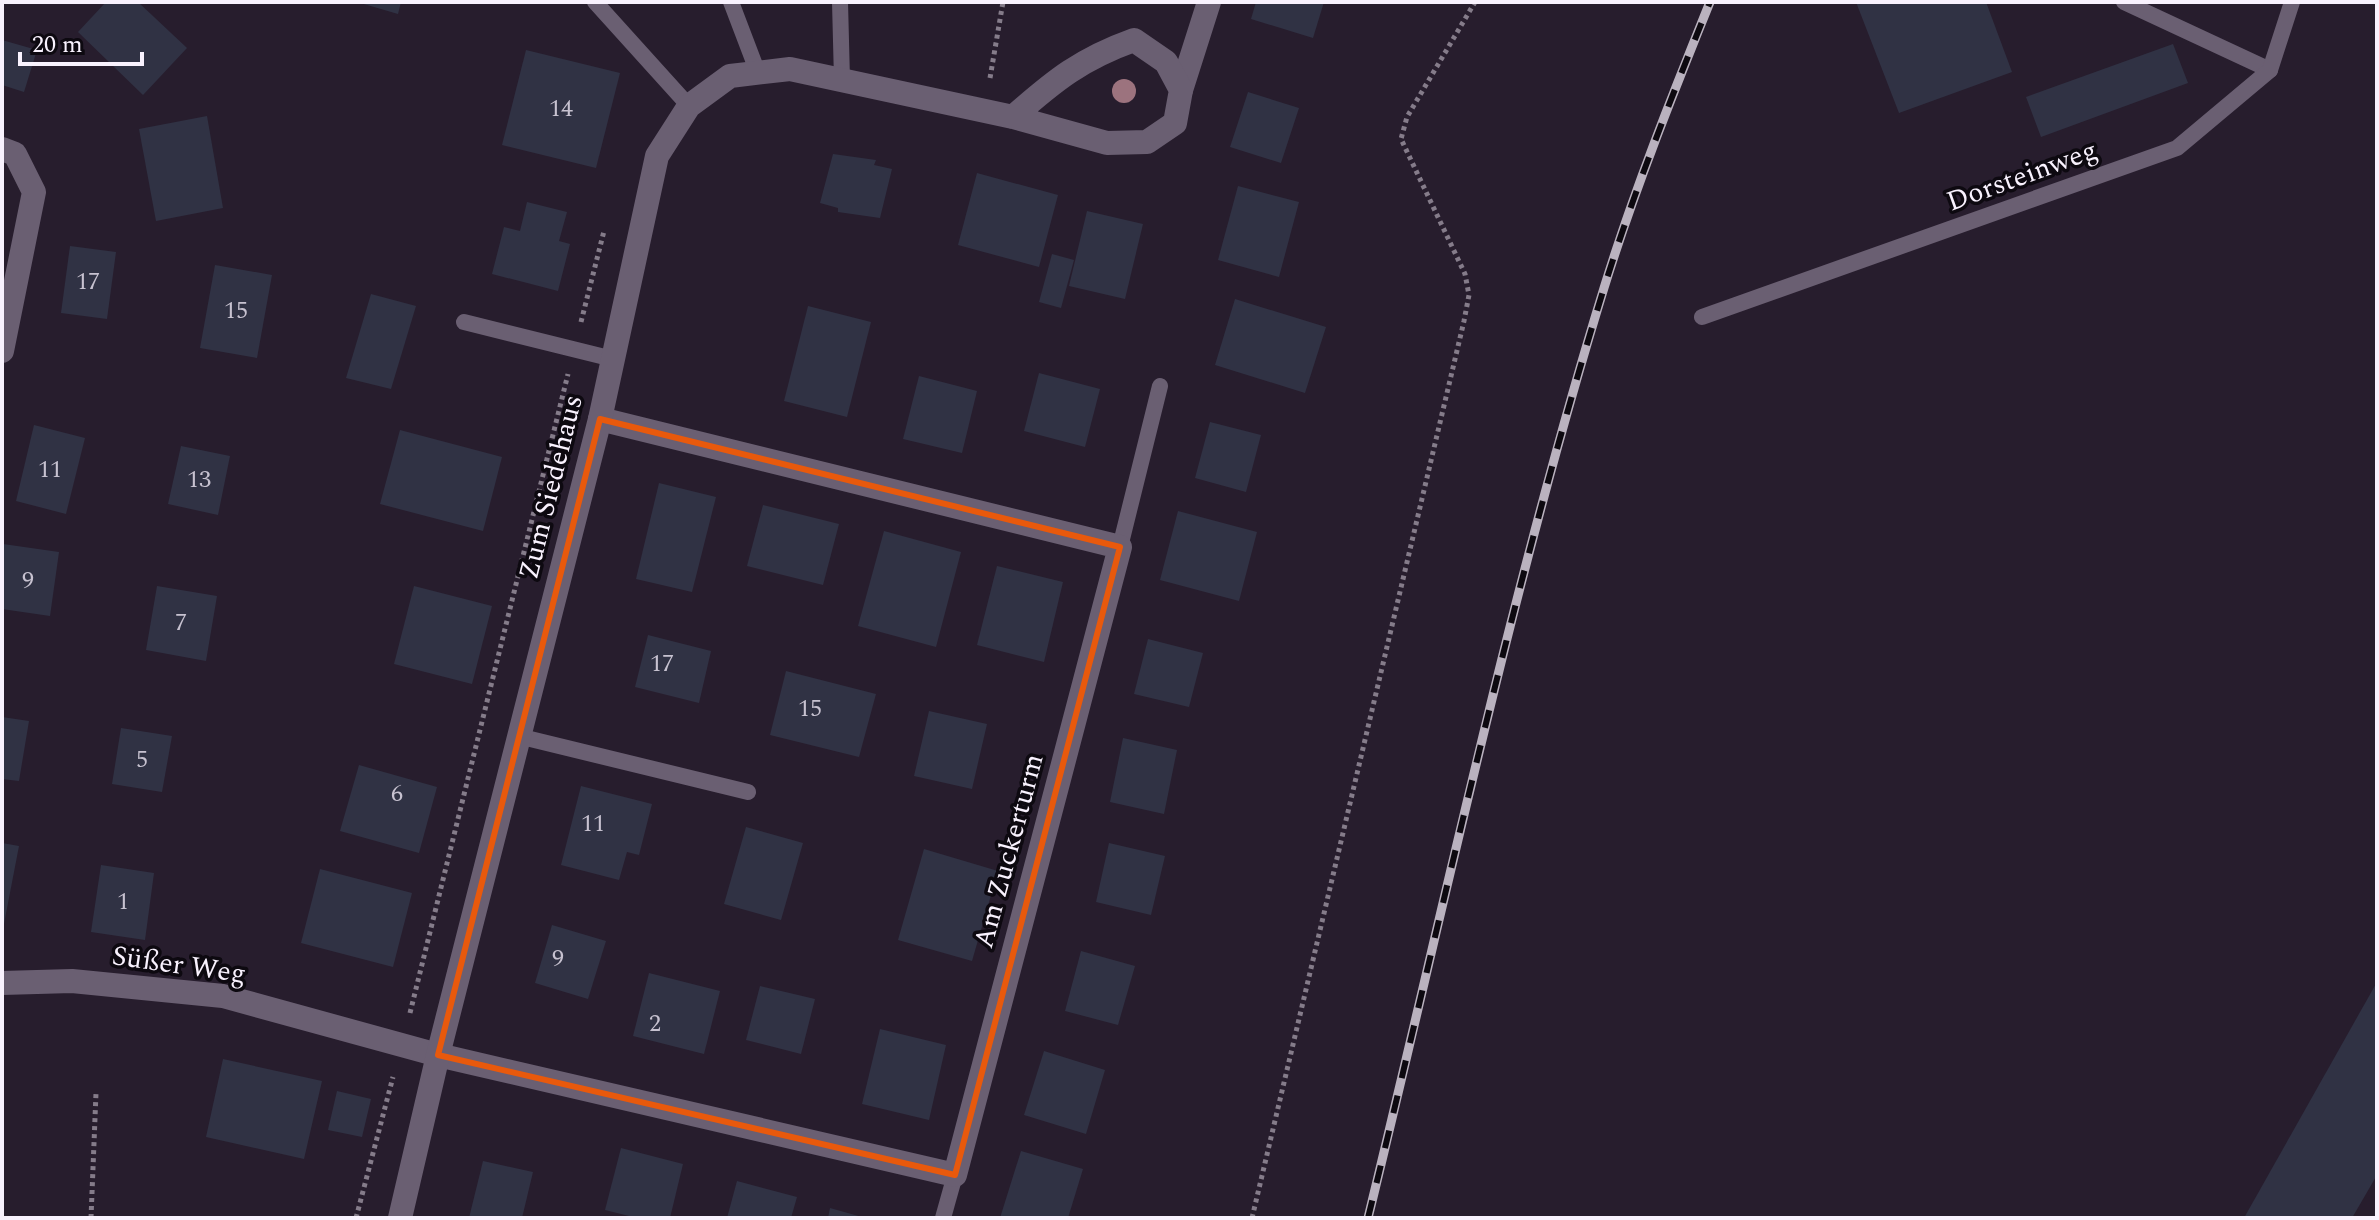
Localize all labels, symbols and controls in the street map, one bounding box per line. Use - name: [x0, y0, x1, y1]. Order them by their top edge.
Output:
- scale bar: [20, 16, 142, 66]
- text: 20 m: [32, 27, 83, 63]
- house number: 14: [549, 91, 573, 127]
- street label: Dorsteinweg: [1940, 129, 2104, 223]
- house number: 17: [76, 264, 100, 300]
- house number: 15: [224, 293, 248, 329]
- street label: Zum Siedehaus: [507, 390, 595, 584]
- house number: 11: [38, 452, 62, 488]
- house number: 13: [187, 462, 211, 498]
- house number: 9: [22, 563, 34, 599]
- house number: 7: [175, 605, 187, 641]
- house number: 17: [650, 646, 674, 682]
- house number: 15: [798, 691, 822, 727]
- house number: 5: [136, 742, 148, 778]
- street label: Am Zuckerturm: [962, 749, 1056, 953]
- house number: 6: [391, 776, 403, 812]
- house number: 11: [581, 806, 605, 842]
- house number: 1: [117, 884, 129, 920]
- street label: Süßer Weg: [109, 934, 249, 996]
- house number: 9: [552, 941, 564, 977]
- house number: 2: [649, 1006, 661, 1042]

